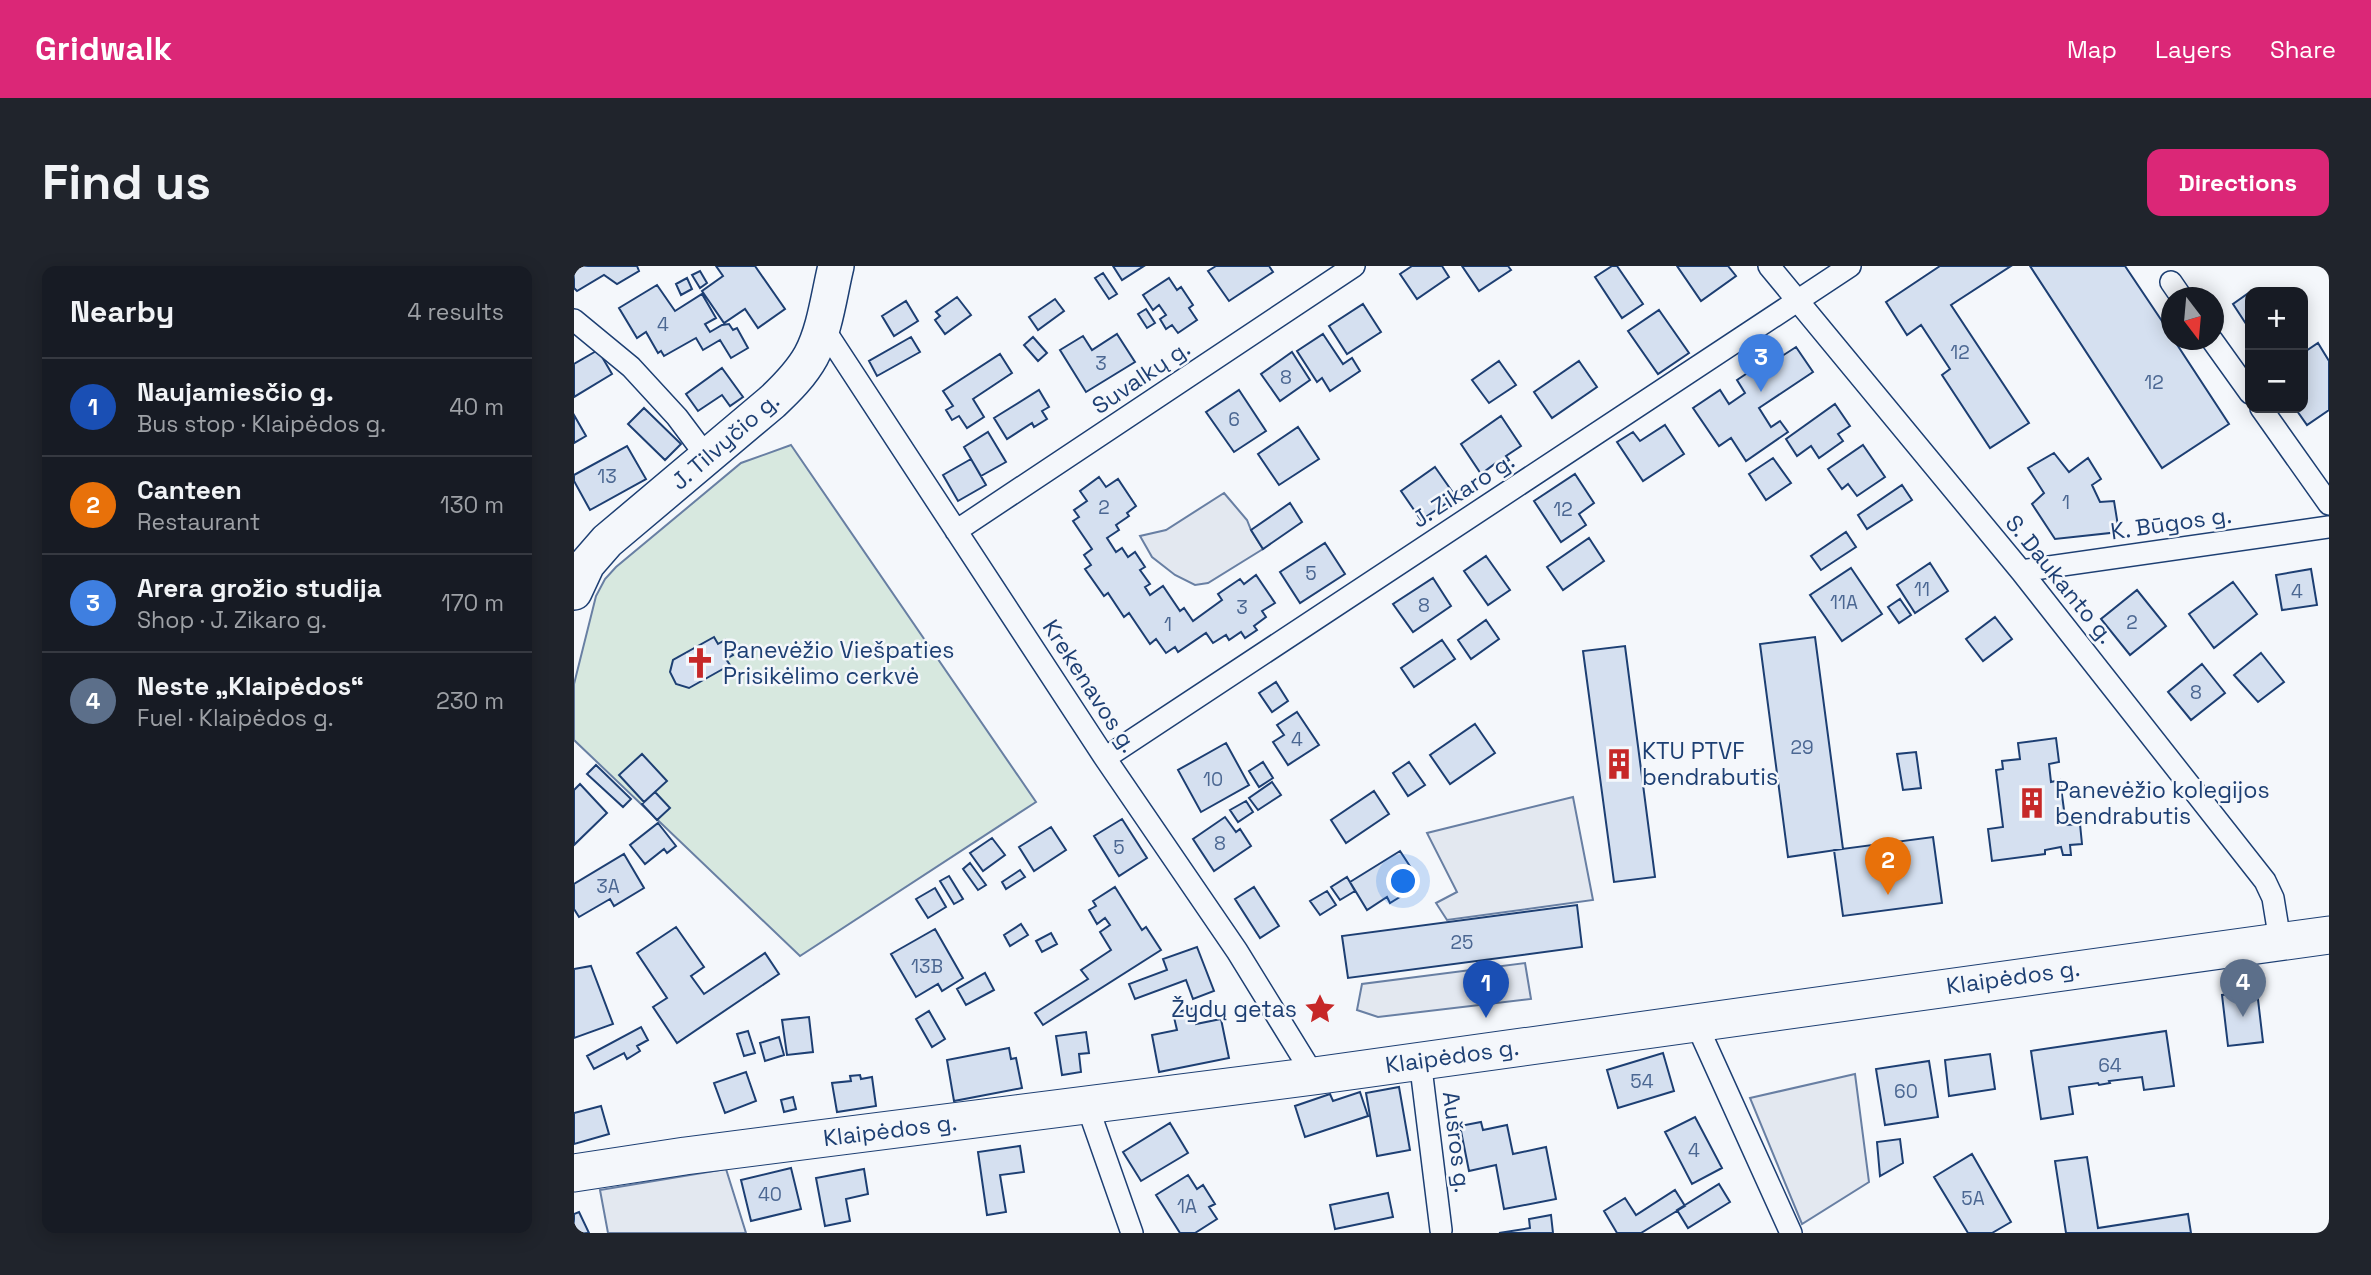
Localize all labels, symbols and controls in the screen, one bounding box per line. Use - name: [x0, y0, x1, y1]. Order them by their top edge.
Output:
- text: Gridwalk: [35, 28, 172, 70]
- text: Map: [2067, 34, 2117, 65]
- text: Layers: [2155, 34, 2232, 65]
- text: Share: [2270, 34, 2336, 65]
- button: Directions: [2147, 149, 2329, 216]
- text: Find us: [42, 151, 211, 213]
- north arrow: [2161, 287, 2224, 350]
- map controls: [2245, 287, 2308, 413]
- button: +: [2245, 287, 2308, 350]
- text: Nearby: [70, 292, 174, 331]
- text: 4 results: [407, 297, 504, 327]
- house number: 4: [657, 312, 669, 337]
- street label: Suvalkų g.: [1086, 333, 1196, 421]
- pin: 3: [1738, 334, 1784, 392]
- house number: 12: [1950, 340, 1970, 365]
- button: −: [2245, 350, 2308, 413]
- house number: 3: [1095, 351, 1107, 376]
- house number: 8: [1280, 365, 1292, 390]
- house number: 12: [2144, 370, 2164, 395]
- text: Naujamiesčio g.: [137, 375, 334, 409]
- street label: J. Tilvyčio g.: [665, 386, 785, 496]
- text: 1: [88, 392, 98, 422]
- text: 40 m: [449, 392, 504, 422]
- house number: 6: [1228, 407, 1240, 432]
- text: Bus stop · Klaipėdos g.: [137, 409, 386, 439]
- street label: J. Zikaro g.: [1406, 446, 1520, 534]
- house number: 13: [597, 464, 617, 489]
- text: Canteen: [137, 473, 242, 507]
- text: 2: [86, 490, 100, 520]
- text: 130 m: [440, 490, 504, 520]
- house number: 1: [2062, 490, 2070, 515]
- house number: 2: [1098, 495, 1110, 520]
- house number: 12: [1553, 497, 1573, 522]
- street label: K. Būgos g.: [2109, 500, 2233, 546]
- text: Restaurant: [137, 507, 260, 537]
- street label: S. Daukanto g.: [1999, 508, 2121, 650]
- house number: 5: [1305, 561, 1317, 586]
- text: Arera grožio studija: [137, 571, 382, 605]
- house number: 11: [1914, 577, 1930, 602]
- house number: 4: [2291, 579, 2303, 604]
- text: 3: [86, 588, 100, 618]
- text: 170 m: [441, 588, 504, 618]
- house number: 11A: [1830, 590, 1858, 615]
- house number: 8: [1418, 593, 1430, 618]
- house number: 3: [1236, 595, 1248, 620]
- text: Shop · J. Zikaro g.: [137, 605, 327, 635]
- house number: 2: [2126, 610, 2138, 635]
- house number: 1: [1164, 612, 1172, 637]
- street label: Krekenavos g.: [1036, 614, 1144, 758]
- place label: Panevėžio Viešpaties Prisikėlimo cerkvė: [723, 635, 954, 691]
- church icon: Panevėžio Viešpaties Prisikėlimo cerkvė: [683, 646, 717, 680]
- text: Neste „Klaipėdos“: [137, 669, 364, 703]
- house number: 8: [2190, 680, 2202, 705]
- text: 4: [86, 686, 100, 716]
- text: 230 m: [436, 686, 504, 716]
- text: Fuel · Klaipėdos g.: [137, 703, 333, 733]
- house number: 4: [1291, 727, 1303, 752]
- house number: 29: [1790, 735, 1814, 760]
- place label: KTU PTVF bendrabutis: [1642, 736, 1778, 792]
- building icon: KTU PTVF bendrabutis: [1602, 747, 1636, 781]
- house number: 10: [1203, 767, 1223, 792]
- place label: Panevėžio kolegijos bendrabutis: [2055, 775, 2270, 831]
- building icon: Panevėžio kolegijos bendrabutis: [2015, 786, 2049, 820]
- house number: 8: [1214, 831, 1226, 856]
- house number: 5: [1113, 835, 1125, 860]
- pin: 2: [1865, 837, 1911, 895]
- your location: [1386, 864, 1420, 898]
- house number: 3A: [596, 874, 620, 899]
- house number: 25: [1451, 930, 1473, 955]
- street label: Klaipėdos g.: [1944, 953, 2082, 1001]
- house number: 13B: [911, 954, 943, 979]
- pin: 4: [2220, 959, 2266, 1017]
- pin: 1: [1463, 960, 1509, 1018]
- place icon: Žydų getas: [1303, 992, 1337, 1026]
- place label: Žydų getas: [1171, 994, 1297, 1024]
- street label: Klaipėdos g.: [1383, 1032, 1521, 1080]
- house number: 64: [2098, 1053, 2122, 1078]
- house number: 54: [1630, 1069, 1654, 1094]
- house number: 60: [1894, 1079, 1918, 1104]
- street label: Aušros g.: [1436, 1090, 1478, 1194]
- street label: Klaipėdos g.: [821, 1107, 959, 1153]
- house number: 4: [1688, 1138, 1700, 1163]
- house number: 40: [758, 1182, 782, 1207]
- house number: 5A: [1961, 1186, 1985, 1211]
- house number: 1A: [1177, 1194, 1197, 1219]

